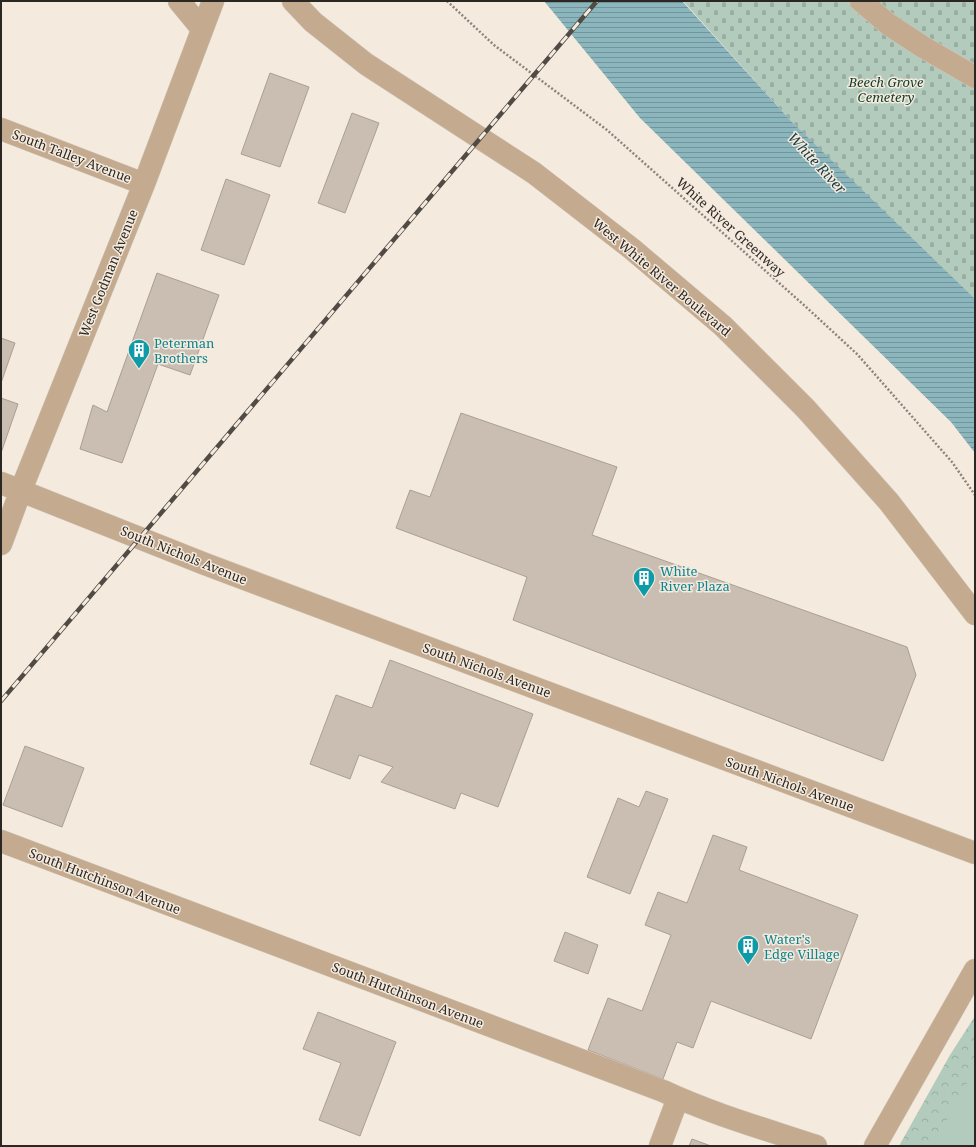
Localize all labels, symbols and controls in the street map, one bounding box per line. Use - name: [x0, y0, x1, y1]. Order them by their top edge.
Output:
- park label: Beech Grove Cemetery: [848, 73, 924, 106]
- street label: South Talley Avenue: [10, 125, 134, 187]
- water label: White River: [784, 128, 851, 198]
- street label: White River Greenway: [673, 173, 790, 281]
- street label: West Godman Avenue: [74, 206, 142, 340]
- street label: West White River Boulevard: [589, 214, 735, 340]
- place label: Peterman Brothers: [154, 334, 215, 367]
- building icon: Peterman Brothers: [126, 337, 152, 370]
- street label: South Nichols Avenue: [118, 521, 250, 589]
- place label: White River Plaza: [660, 562, 730, 595]
- building icon: White River Plaza: [631, 565, 657, 598]
- street label: South Nichols Avenue: [420, 638, 554, 702]
- street label: South Nichols Avenue: [723, 752, 857, 816]
- street label: South Hutchinson Avenue: [27, 844, 183, 918]
- place label: Water's Edge Village: [764, 930, 840, 963]
- building icon: Water's Edge Village: [735, 933, 761, 966]
- street label: South Hutchinson Avenue: [330, 958, 486, 1032]

